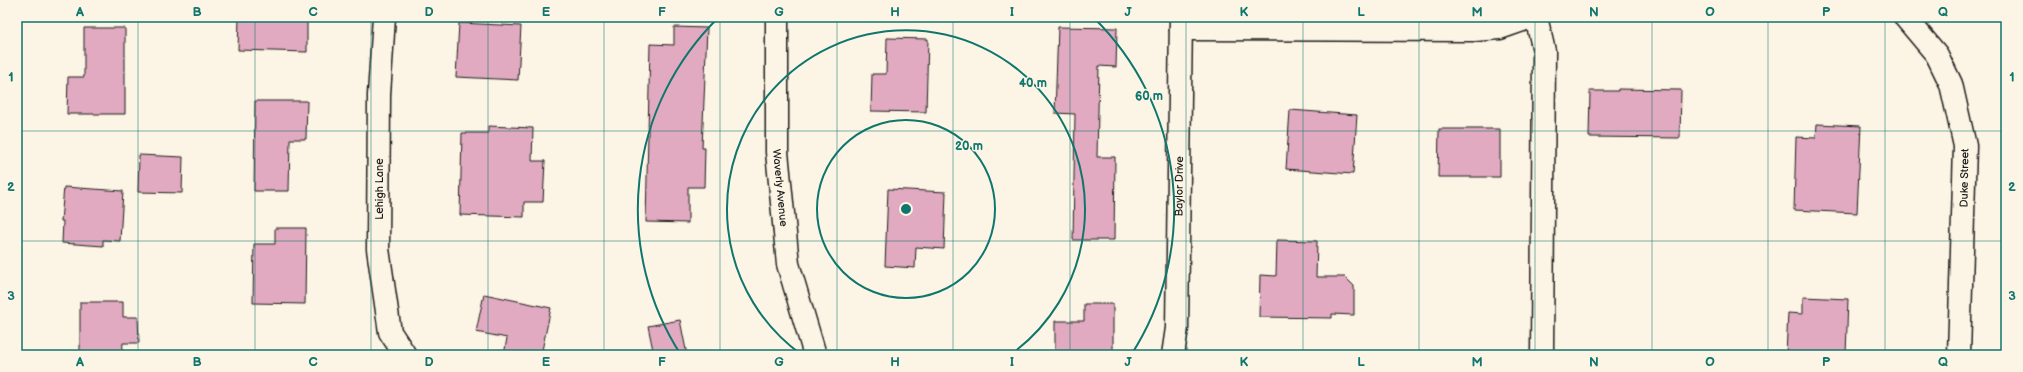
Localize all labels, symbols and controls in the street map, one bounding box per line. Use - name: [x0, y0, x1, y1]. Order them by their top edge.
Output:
- text: A: [75, 4, 84, 20]
- text: B: [192, 4, 202, 20]
- text: C: [308, 4, 318, 20]
- text: D: [424, 4, 434, 20]
- text: E: [542, 4, 551, 20]
- text: F: [658, 4, 666, 20]
- text: G: [774, 4, 784, 20]
- text: H: [890, 4, 900, 20]
- text: I: [1010, 4, 1014, 20]
- text: J: [1124, 4, 1132, 20]
- text: K: [1240, 4, 1249, 20]
- text: L: [1357, 4, 1365, 20]
- text: M: [1471, 4, 1483, 20]
- text: N: [1589, 4, 1599, 20]
- text: O: [1705, 4, 1715, 20]
- text: P: [1822, 4, 1831, 20]
- text: Q: [1938, 4, 1948, 20]
- text: 1: [8, 69, 14, 85]
- text: 1: [2009, 69, 2015, 85]
- text: 40 m: [1019, 76, 1047, 91]
- text: 60 m: [1135, 89, 1163, 104]
- text: 20 m: [955, 139, 983, 154]
- street label: Waverly Avenue: [770, 148, 790, 228]
- street label: Duke Street: [1957, 148, 1972, 208]
- street label: Baylor Drive: [1172, 156, 1186, 217]
- street label: Lehigh Lane: [373, 158, 386, 220]
- text: 2: [7, 179, 15, 195]
- text: 2: [2008, 179, 2016, 195]
- centre of rings: [899, 202, 913, 216]
- text: 3: [7, 288, 15, 304]
- text: 3: [2008, 288, 2016, 304]
- text: A: [75, 354, 84, 370]
- text: B: [192, 354, 202, 370]
- text: C: [308, 354, 318, 370]
- text: D: [424, 354, 434, 370]
- text: E: [542, 354, 551, 370]
- text: F: [658, 354, 666, 370]
- text: G: [774, 354, 784, 370]
- text: H: [890, 354, 900, 370]
- text: I: [1010, 354, 1014, 370]
- text: J: [1124, 354, 1132, 370]
- text: K: [1240, 354, 1249, 370]
- text: L: [1357, 354, 1365, 370]
- text: M: [1471, 354, 1483, 370]
- text: N: [1589, 354, 1599, 370]
- text: O: [1705, 354, 1715, 370]
- text: P: [1822, 354, 1831, 370]
- text: Q: [1938, 354, 1948, 370]

